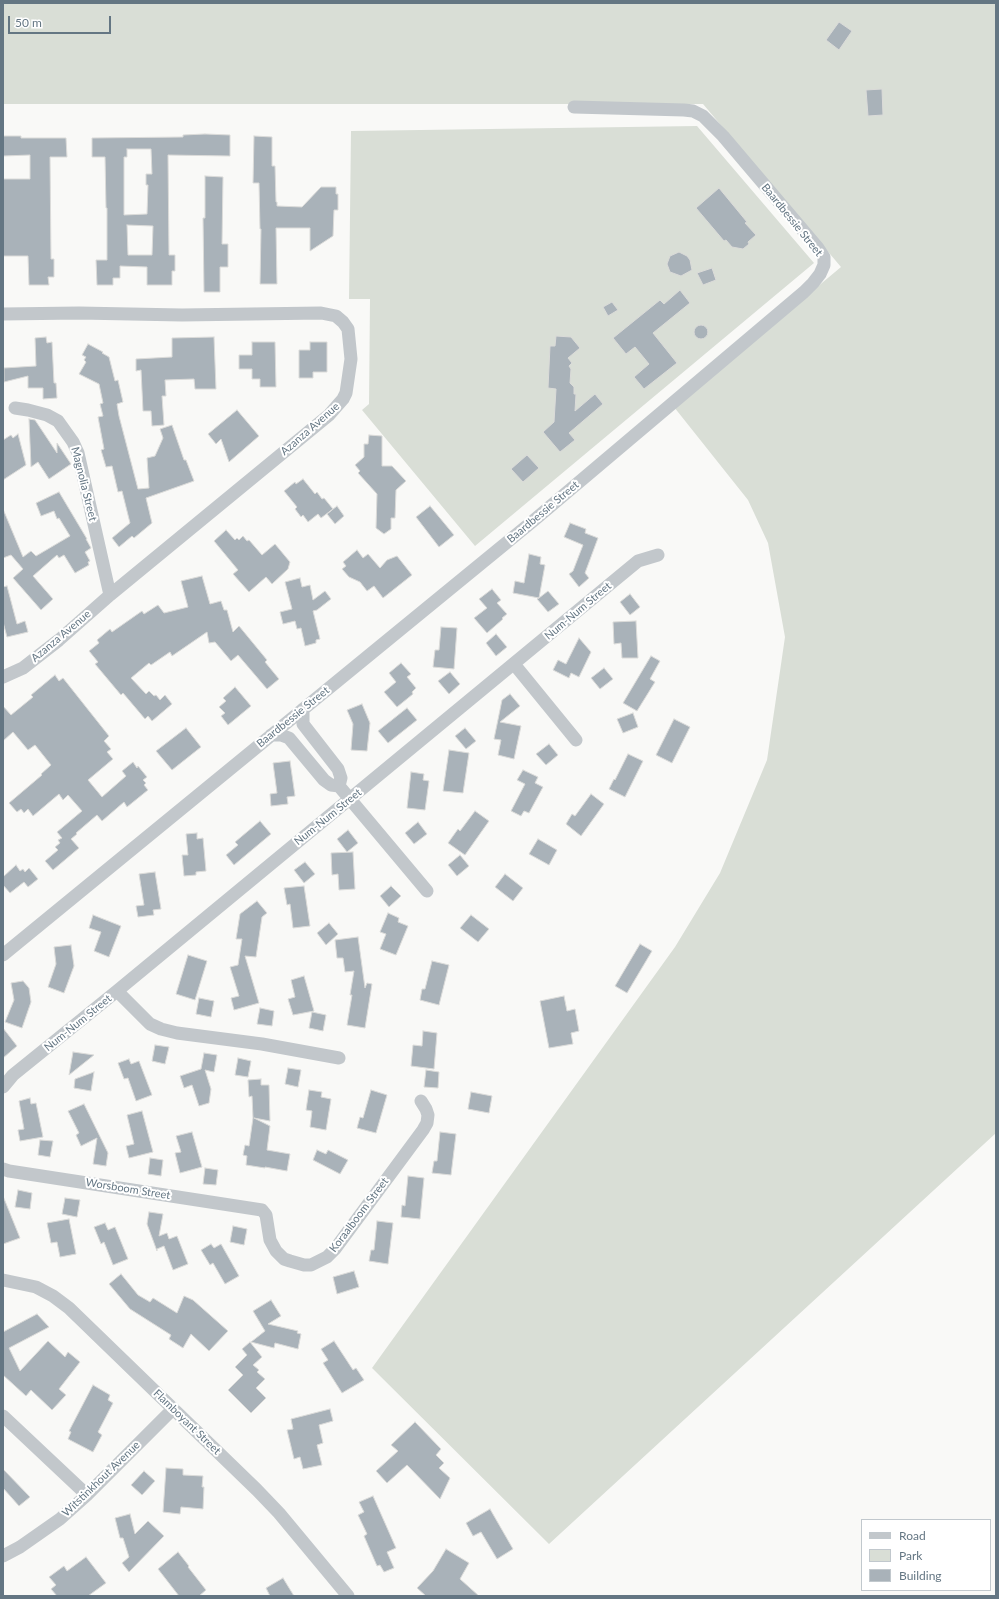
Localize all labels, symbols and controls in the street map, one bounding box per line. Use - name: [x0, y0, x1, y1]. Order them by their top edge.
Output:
- scale bar: [10, 8, 113, 34]
- text: 50 m: [15, 15, 42, 30]
- street label: Baardbessie Street: [759, 181, 825, 259]
- street label: Azanza Avenue: [278, 400, 342, 458]
- street label: Magnolia Street: [68, 445, 100, 523]
- street label: Baardbessie Street: [504, 478, 582, 546]
- street label: Num-Num Street: [542, 579, 614, 643]
- street label: Azanza Avenue: [29, 607, 93, 665]
- street label: Baardbessie Street: [254, 684, 332, 750]
- street label: Num-Num Street: [292, 786, 364, 848]
- street label: Num-Num Street: [42, 992, 114, 1054]
- street label: Koraalboom Street: [327, 1175, 391, 1255]
- street label: Worsboom Street: [85, 1176, 171, 1202]
- street label: Flamboyant Street: [151, 1387, 223, 1457]
- street label: Witstinkhout Avenue: [59, 1439, 143, 1519]
- legend: [861, 1519, 991, 1591]
- text: Road: [899, 1528, 926, 1543]
- text: Park: [899, 1548, 922, 1563]
- text: Building: [899, 1568, 942, 1583]

